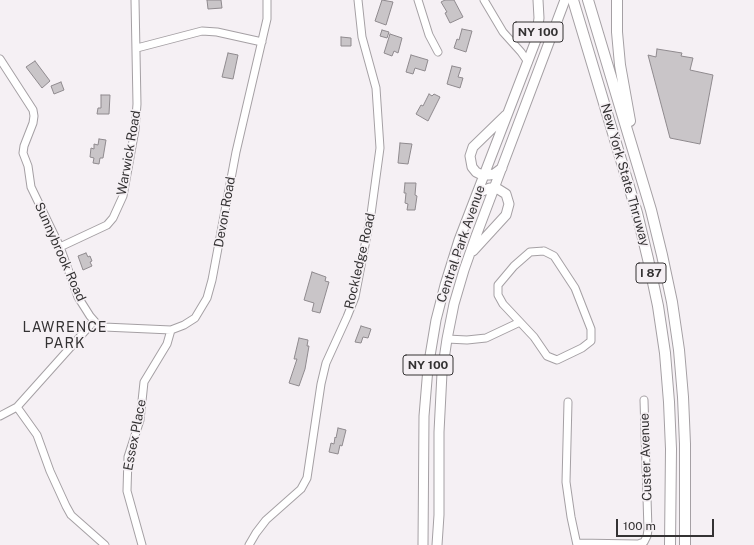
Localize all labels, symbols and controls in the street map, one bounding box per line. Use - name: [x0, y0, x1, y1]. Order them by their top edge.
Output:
- road number: NY 100: [513, 22, 563, 42]
- street label: New York State Thruway: [597, 102, 653, 248]
- street label: Warwick Road: [114, 109, 144, 197]
- street label: Devon Road: [211, 175, 239, 249]
- street label: Central Park Avenue: [434, 183, 488, 305]
- street label: Sunnybrook Road: [31, 200, 89, 304]
- street label: Rockledge Road: [341, 211, 379, 311]
- road number: I 87: [636, 263, 666, 283]
- district label: LAWRENCE PARK: [22, 320, 108, 352]
- road number: NY 100: [403, 355, 453, 375]
- street label: Essex Place: [120, 398, 150, 472]
- street label: Custer Avenue: [637, 413, 655, 501]
- scale bar: [618, 511, 716, 537]
- text: 100 m: [623, 519, 656, 533]

